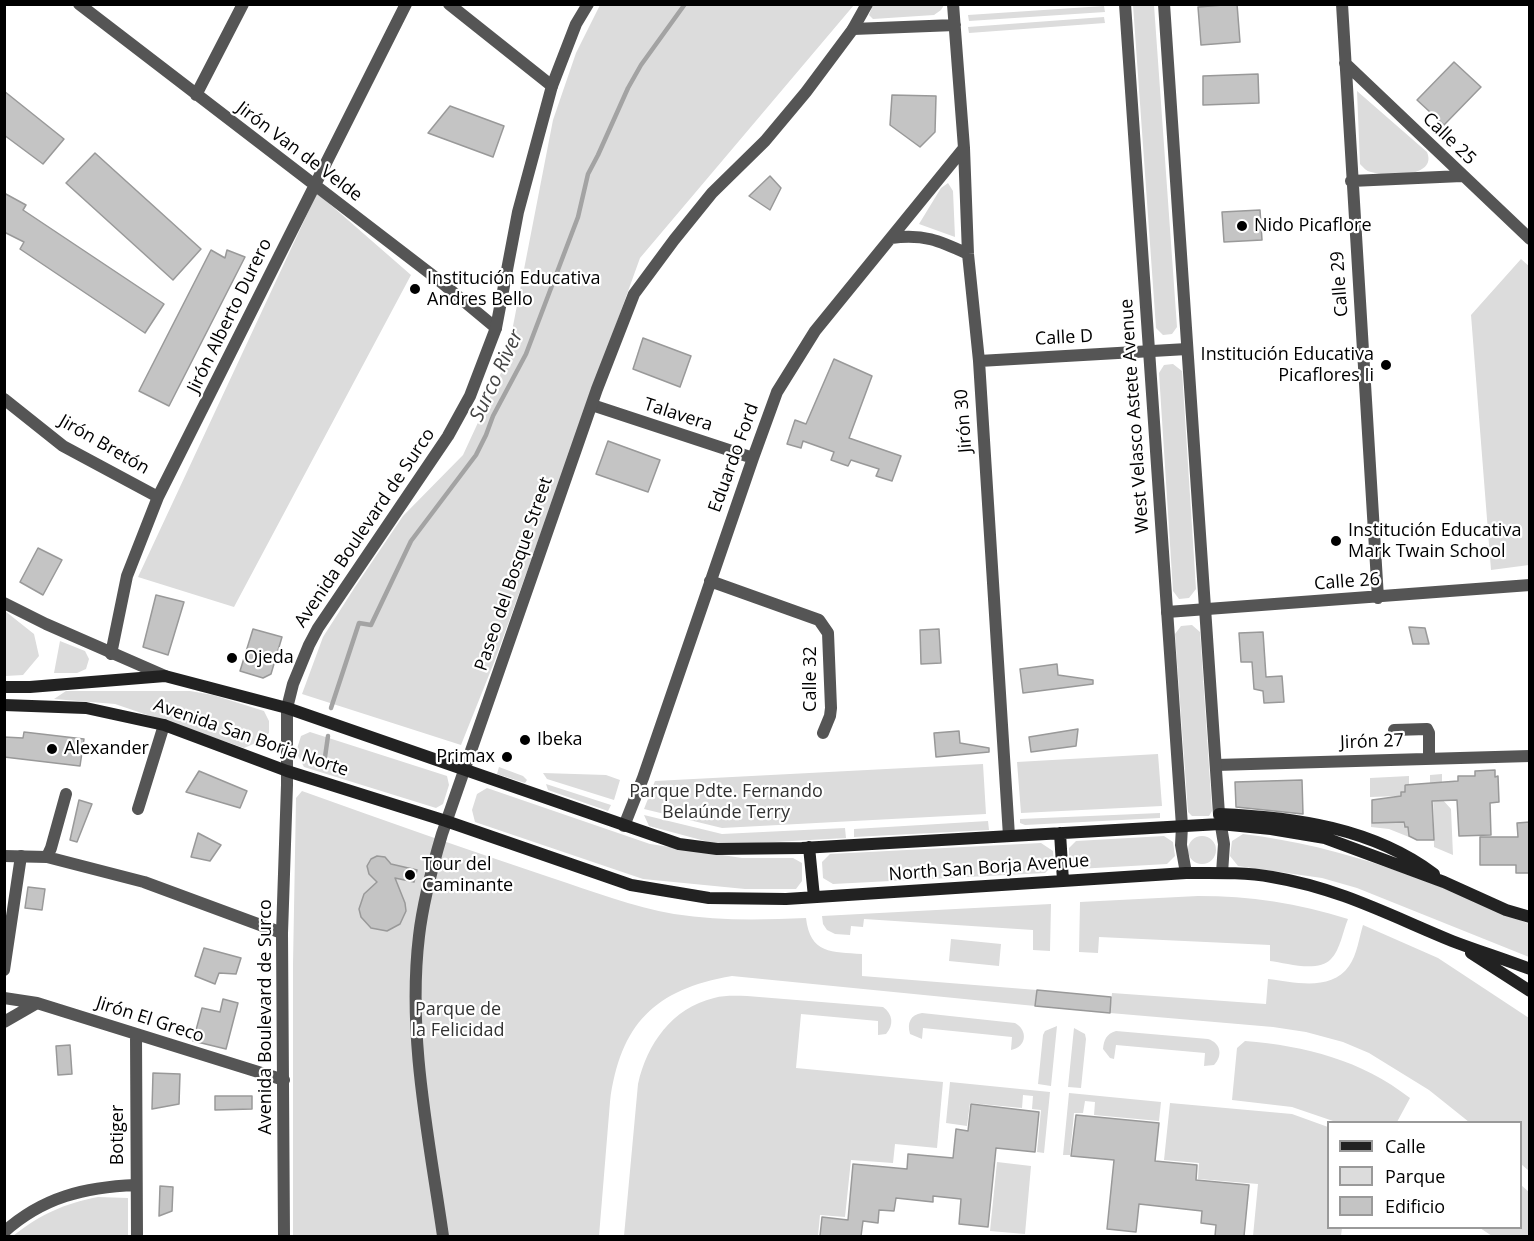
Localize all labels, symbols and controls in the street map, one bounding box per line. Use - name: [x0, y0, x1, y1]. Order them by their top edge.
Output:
- street label: Jirón Van de Velde: [232, 98, 366, 206]
- street label: Calle 25: [1418, 108, 1480, 170]
- place label: Nido Picaflore: [1254, 215, 1372, 237]
- marker: Nido Picaflore: [1235, 219, 1249, 233]
- street label: Jirón Alberto Durero: [183, 235, 277, 397]
- street label: Calle 29: [1327, 250, 1353, 318]
- place label: Institución Educativa Andres Bello: [427, 268, 600, 310]
- marker: Institución Educativa Andres Bello: [408, 282, 422, 296]
- street label: West Velasco Astete Avenue: [1116, 298, 1154, 534]
- water label: Surco River: [465, 326, 529, 426]
- street label: Calle D: [1034, 326, 1094, 350]
- place label: Institución Educativa Picaflores Ii: [1201, 344, 1374, 386]
- marker: Institución Educativa Picaflores Ii: [1379, 358, 1393, 372]
- street label: Jirón 30: [951, 388, 977, 454]
- street label: Talavera: [641, 394, 715, 436]
- street label: Eduardo Ford: [704, 401, 764, 515]
- street label: Jirón Bretón: [55, 410, 153, 480]
- street label: Avenida Boulevard de Surco: [290, 424, 440, 632]
- street label: Paseo del Bosque Street: [471, 474, 557, 674]
- place label: Institución Educativa Mark Twain School: [1348, 520, 1521, 562]
- marker: Institución Educativa Mark Twain School: [1329, 534, 1343, 548]
- street label: Calle 26: [1313, 569, 1381, 595]
- street label: Calle 32: [800, 646, 822, 712]
- place label: Ojeda: [244, 647, 294, 669]
- marker: Ojeda: [225, 651, 239, 665]
- street label: Avenida San Borja Norte: [151, 694, 351, 782]
- place label: Ibeka: [537, 729, 583, 751]
- street label: Jirón 27: [1340, 730, 1404, 754]
- marker: Ibeka: [518, 733, 532, 747]
- place label: Alexander: [64, 738, 149, 760]
- marker: Alexander: [45, 742, 59, 756]
- place label: Primax: [436, 746, 495, 768]
- marker: Primax: [500, 750, 514, 764]
- park label: Parque Pdte. Fernando Belaúnde Terry: [629, 781, 823, 824]
- street label: North San Borja Avenue: [888, 850, 1090, 886]
- place label: Tour del Caminante: [422, 854, 513, 896]
- marker: Tour del Caminante: [403, 868, 417, 882]
- street label: Avenida Boulevard de Surco: [255, 899, 277, 1135]
- street label: Jirón El Greco: [93, 992, 207, 1048]
- park label: Parque de la Felicidad: [412, 999, 504, 1042]
- street label: Botiger: [107, 1105, 129, 1165]
- legend: [1327, 1121, 1522, 1229]
- text: Calle: [1385, 1134, 1426, 1158]
- text: Parque: [1385, 1164, 1445, 1188]
- text: Edificio: [1385, 1194, 1445, 1218]

